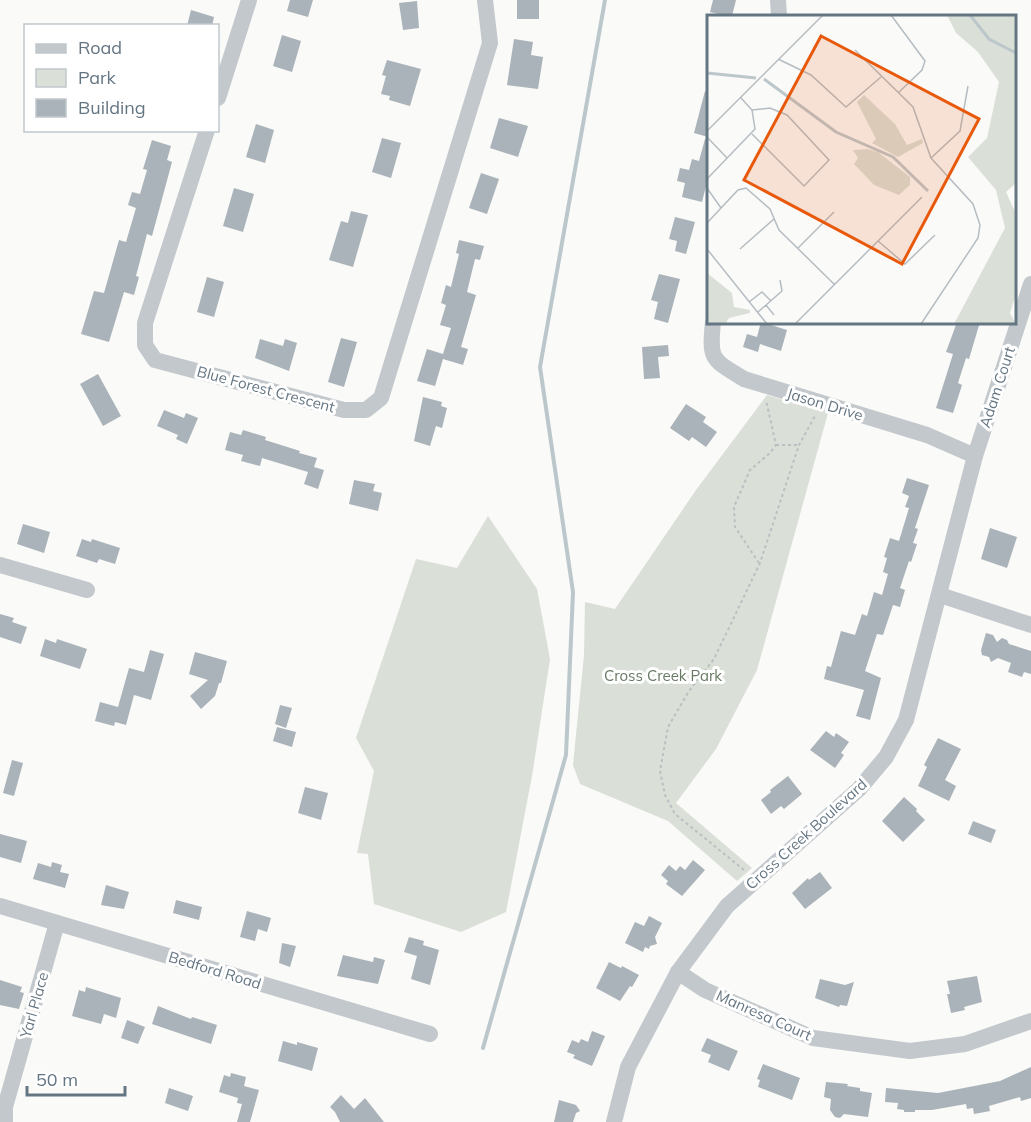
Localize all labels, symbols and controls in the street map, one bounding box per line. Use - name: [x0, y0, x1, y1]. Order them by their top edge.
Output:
- inset map: [707, 15, 1016, 324]
- legend: [24, 24, 219, 132]
- text: Road: [78, 36, 122, 59]
- text: Park: [78, 66, 117, 89]
- text: Building: [78, 96, 146, 119]
- street label: Adam Court: [975, 344, 1019, 430]
- street label: Blue Forest Crescent: [195, 361, 337, 417]
- street label: Jason Drive: [785, 383, 865, 425]
- park label: Cross Creek Park: [604, 666, 722, 685]
- street label: Cross Creek Boulevard: [741, 774, 871, 894]
- street label: Bedford Road: [166, 947, 264, 993]
- street label: Yarl Place: [15, 970, 52, 1041]
- street label: Manresa Court: [713, 985, 815, 1045]
- scale bar: [27, 1059, 124, 1097]
- text: 50 m: [36, 1068, 78, 1091]

